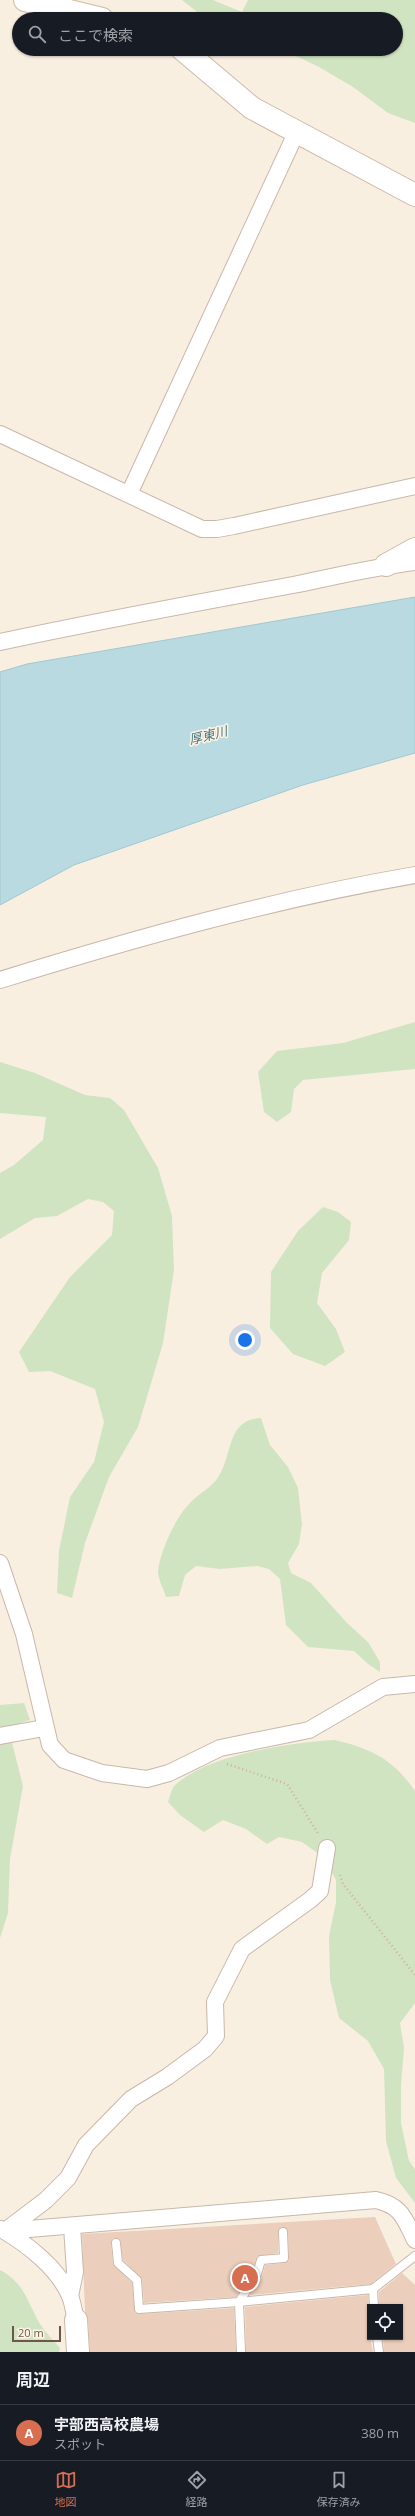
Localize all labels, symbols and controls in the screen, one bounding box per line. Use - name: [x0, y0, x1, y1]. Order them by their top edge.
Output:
- search box: [12, 12, 403, 56]
- icon: search: [26, 23, 48, 45]
- text: ここで検索: [58, 25, 133, 45]
- water label: 厚東川: [187, 721, 231, 748]
- your location: [235, 1330, 255, 1350]
- pin: A: [232, 2263, 258, 2293]
- map controls: [367, 2304, 403, 2340]
- button: locate: [367, 2304, 403, 2340]
- scale bar: [12, 2324, 61, 2343]
- text: 20 m: [18, 2325, 44, 2340]
- text: 周辺: [16, 2368, 50, 2391]
- text: 宇部西高校農場: [54, 2414, 159, 2434]
- text: A: [25, 2424, 33, 2442]
- text: 380 m: [361, 2424, 399, 2442]
- text: スポット: [54, 2435, 106, 2453]
- tab: 地図: [55, 2469, 77, 2509]
- tab: 経路: [186, 2469, 208, 2509]
- tab: 保存済み: [317, 2469, 361, 2509]

